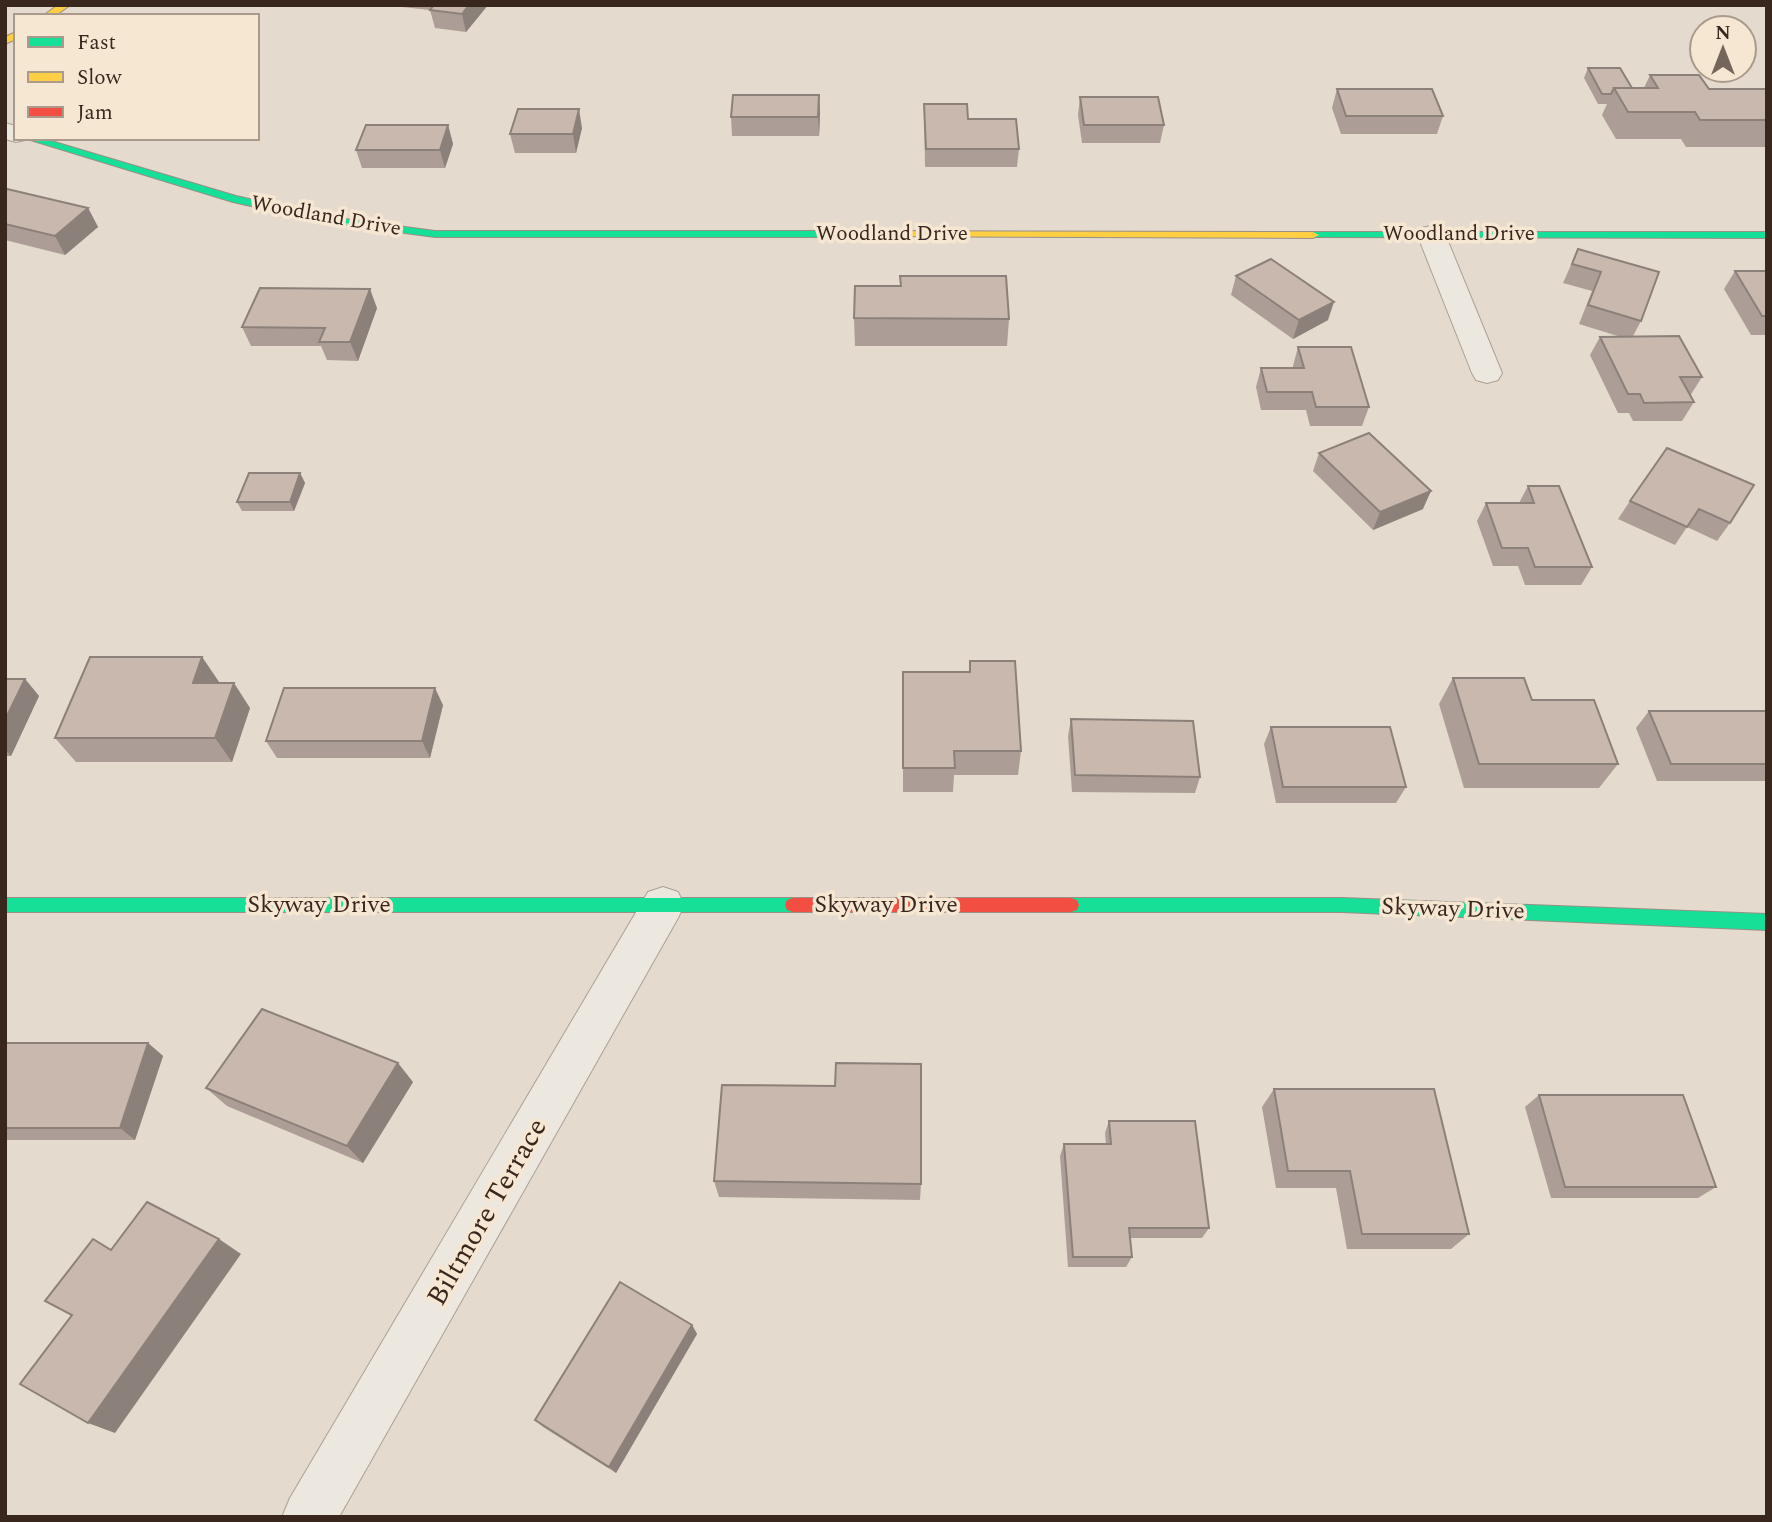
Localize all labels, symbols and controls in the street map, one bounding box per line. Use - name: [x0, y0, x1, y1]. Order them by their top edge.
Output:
- legend: [14, 14, 259, 140]
- north arrow: [1688, 14, 1758, 84]
- text: N: [1715, 19, 1731, 48]
- text: Fast: [77, 27, 116, 59]
- text: Slow: [77, 62, 123, 94]
- text: Jam: [77, 97, 113, 129]
- street label: Woodland Drive: [248, 187, 404, 245]
- street label: Woodland Drive: [816, 218, 968, 250]
- street label: Woodland Drive: [1383, 218, 1535, 250]
- street label: Skyway Drive: [247, 887, 391, 923]
- street label: Skyway Drive: [814, 887, 958, 923]
- street label: Skyway Drive: [1381, 889, 1525, 929]
- street label: Biltmore Terrace: [416, 1110, 558, 1314]

